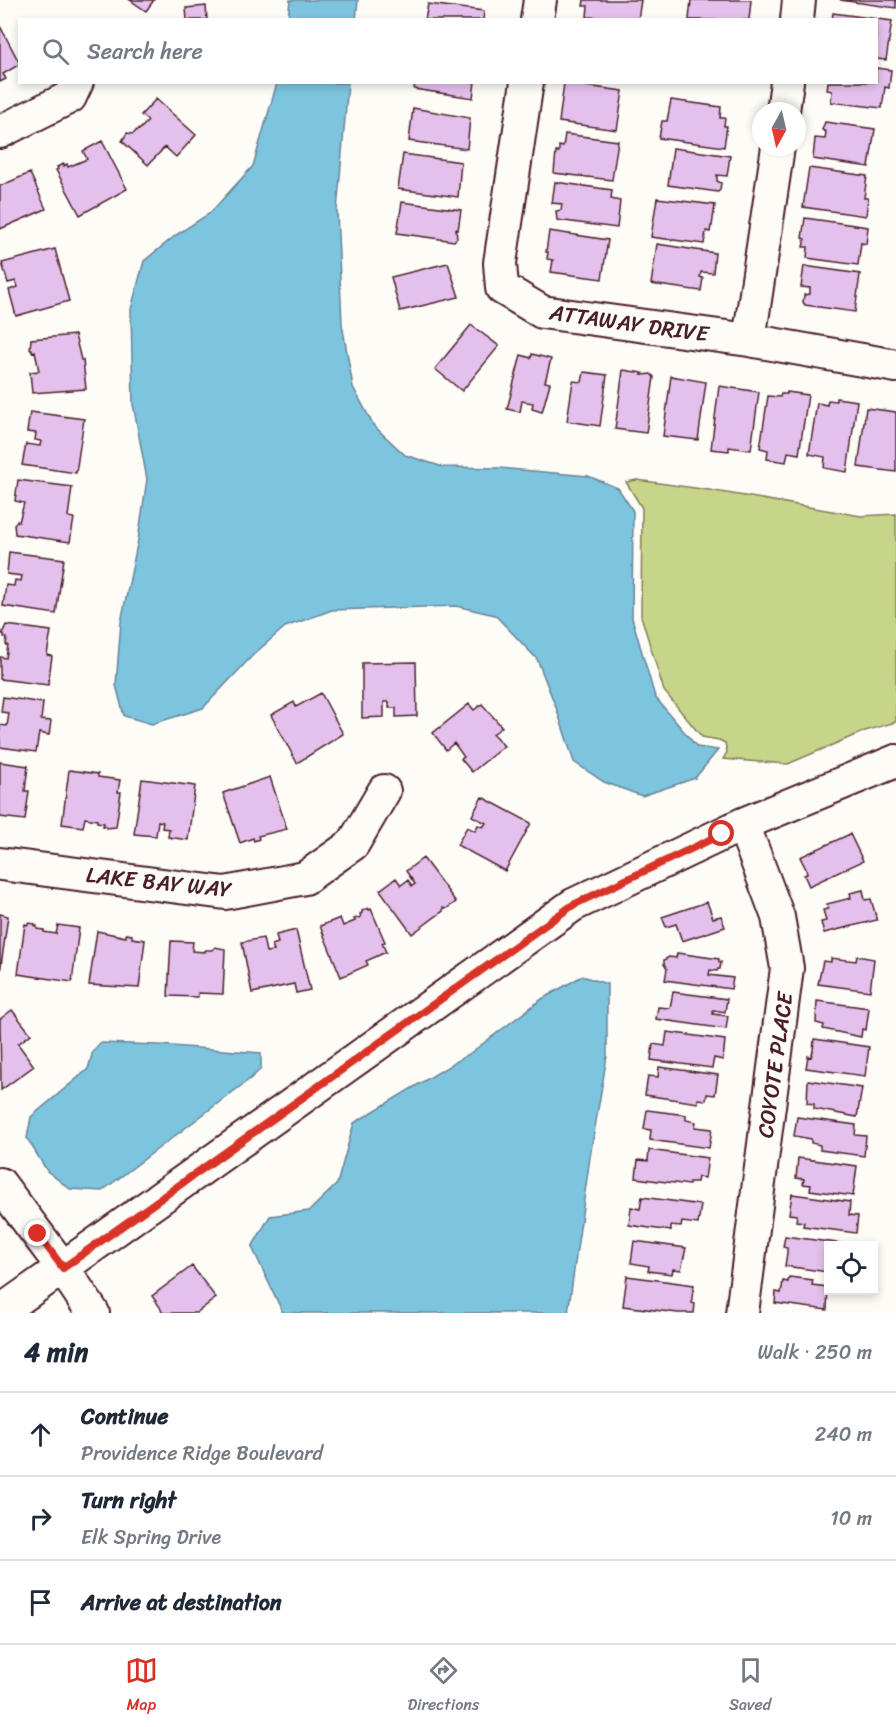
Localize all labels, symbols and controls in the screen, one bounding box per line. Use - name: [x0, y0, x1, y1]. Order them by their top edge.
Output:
- search box: [18, 18, 878, 84]
- text: Search here: [87, 32, 203, 71]
- icon: search: [39, 35, 72, 68]
- north arrow: [752, 102, 806, 156]
- street label: ATTAWAY DRIVE: [546, 292, 713, 354]
- route start: [708, 820, 734, 846]
- street label: LAKE BAY WAY: [84, 855, 234, 909]
- street label: COYOTE PLACE: [745, 988, 805, 1140]
- route end: [24, 1220, 50, 1246]
- map controls: [824, 1241, 878, 1295]
- button: locate: [824, 1241, 878, 1295]
- text: 4 min: [24, 1329, 88, 1375]
- text: Walk · 250 m: [758, 1335, 872, 1370]
- text: Continue: [81, 1397, 169, 1436]
- text: 240 m: [815, 1417, 872, 1452]
- icon: ahead: [24, 1418, 57, 1451]
- text: Providence Ridge Boulevard: [81, 1436, 323, 1471]
- text: Turn right: [81, 1481, 176, 1520]
- text: 10 m: [830, 1501, 872, 1536]
- icon: right: [24, 1502, 57, 1535]
- text: Elk Spring Drive: [81, 1520, 221, 1555]
- text: Arrive at destination: [81, 1583, 282, 1622]
- icon: arrive: [24, 1586, 57, 1619]
- tab: Map: [125, 1654, 158, 1719]
- tab: Directions: [408, 1654, 479, 1719]
- tab: Saved: [729, 1654, 771, 1719]

